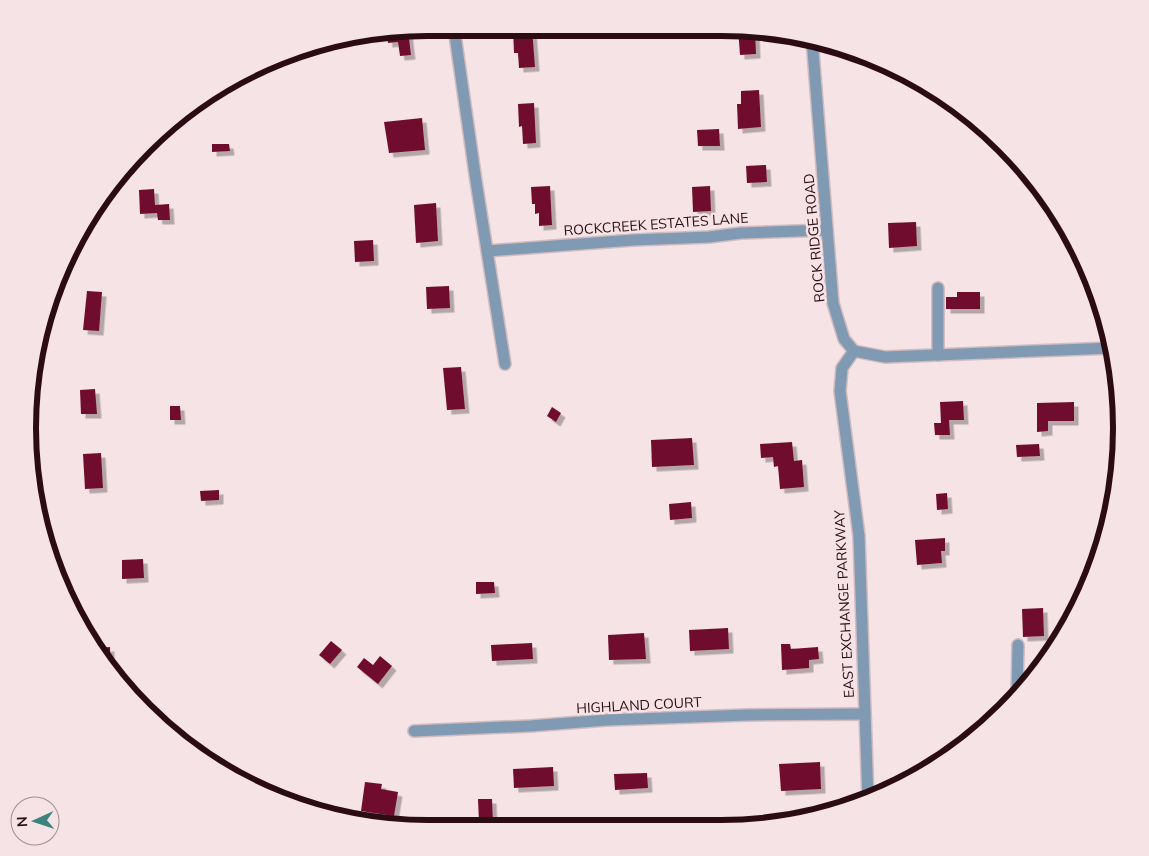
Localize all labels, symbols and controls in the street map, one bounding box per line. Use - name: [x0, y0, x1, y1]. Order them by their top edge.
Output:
- street label: ROCK RIDGE ROAD: [799, 173, 829, 303]
- street label: ROCKCREEK ESTATES LANE: [563, 209, 749, 239]
- street label: EAST EXCHANGE PARKWAY: [830, 509, 858, 699]
- street label: HIGHLAND COURT: [576, 693, 703, 717]
- north arrow: [10, 796, 60, 846]
- text: N: [13, 816, 31, 827]

